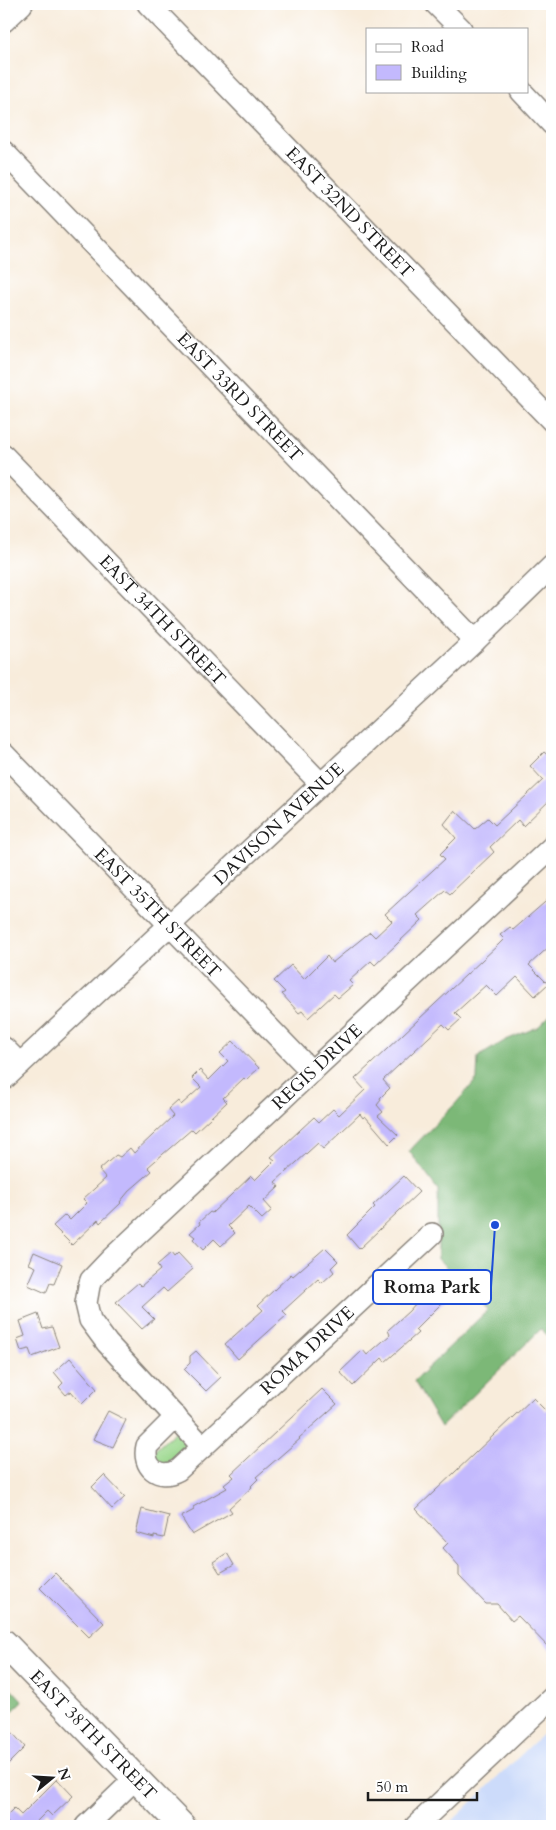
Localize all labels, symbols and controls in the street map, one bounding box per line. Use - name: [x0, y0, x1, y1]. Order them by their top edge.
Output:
- legend: [366, 28, 528, 92]
- text: Road: [411, 37, 444, 57]
- text: Building: [411, 63, 467, 83]
- street label: EAST 32ND STREET: [280, 141, 419, 284]
- street label: EAST 33RD STREET: [171, 326, 308, 467]
- street label: EAST 34TH STREET: [93, 549, 231, 691]
- street label: DAVISON AVENUE: [208, 757, 349, 891]
- street label: EAST 35TH STREET: [89, 842, 227, 983]
- street label: REGIS DRIVE: [266, 1018, 368, 1115]
- callout: Roma Park: [373, 1270, 491, 1304]
- text: Roma Park: [383, 1274, 481, 1300]
- street label: ROMA DRIVE: [254, 1300, 359, 1400]
- street label: EAST 38TH STREET: [24, 1664, 162, 1805]
- north arrow: [28, 1752, 78, 1802]
- text: N: [53, 1765, 75, 1783]
- scale bar: [368, 1770, 477, 1802]
- text: 50 m: [376, 1777, 408, 1797]

